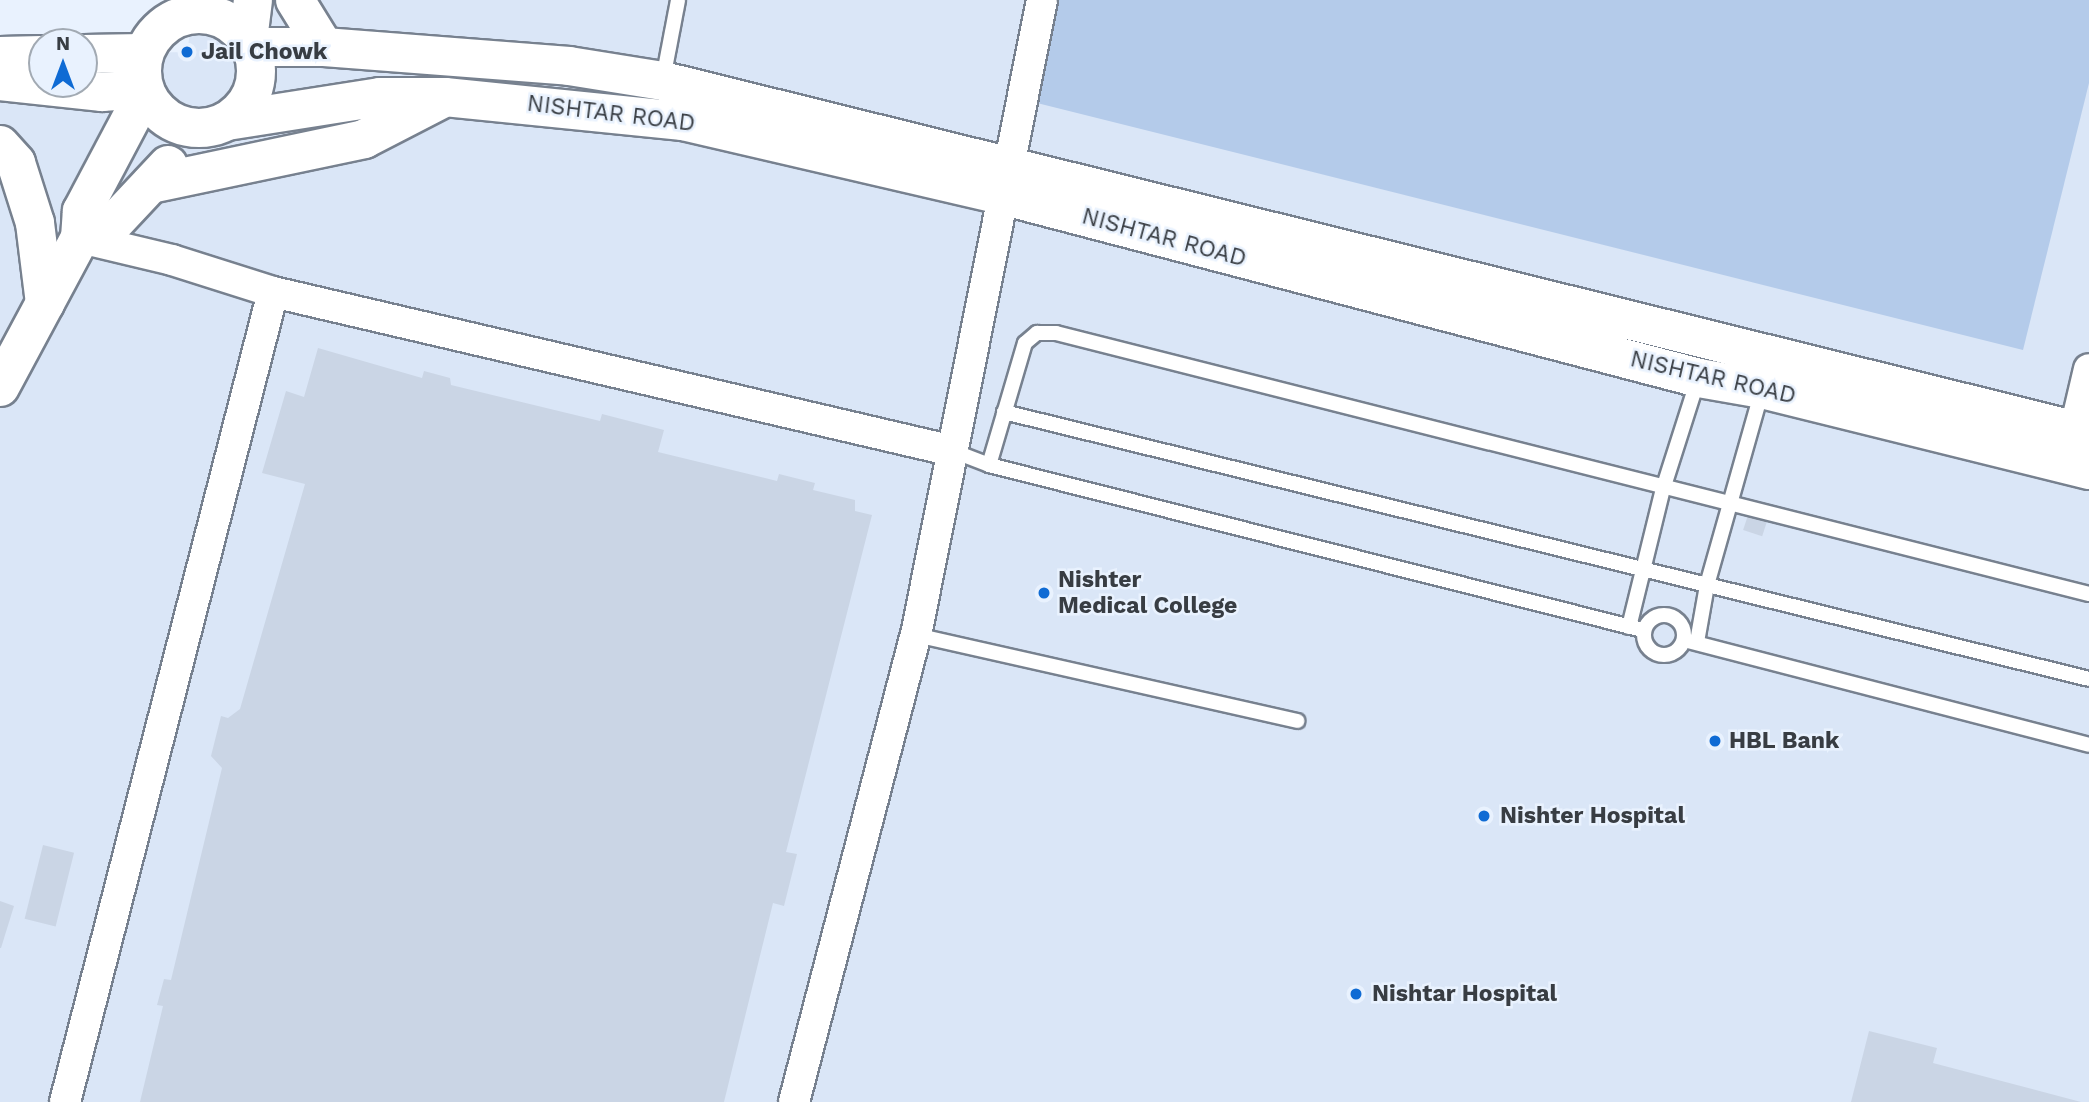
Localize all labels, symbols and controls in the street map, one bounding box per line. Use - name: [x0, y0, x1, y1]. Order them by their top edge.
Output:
- north arrow: [28, 28, 98, 98]
- text: N: [56, 32, 70, 55]
- place label: Jail Chowk: [201, 38, 328, 66]
- marker: Jail Chowk: [179, 44, 195, 60]
- street label: NISHTAR ROAD: [525, 90, 697, 138]
- street label: NISHTAR ROAD: [1079, 203, 1249, 273]
- street label: NISHTAR ROAD: [1628, 346, 1798, 410]
- place label: Nishter Medical College: [1058, 566, 1238, 620]
- marker: Nishter Medical College: [1036, 585, 1052, 601]
- place label: HBL Bank: [1729, 727, 1840, 755]
- marker: HBL Bank: [1707, 733, 1723, 749]
- place label: Nishter Hospital: [1500, 802, 1685, 830]
- marker: Nishter Hospital: [1474, 806, 1494, 826]
- place label: Nishtar Hospital: [1372, 980, 1557, 1008]
- marker: Nishtar Hospital: [1346, 984, 1366, 1004]

